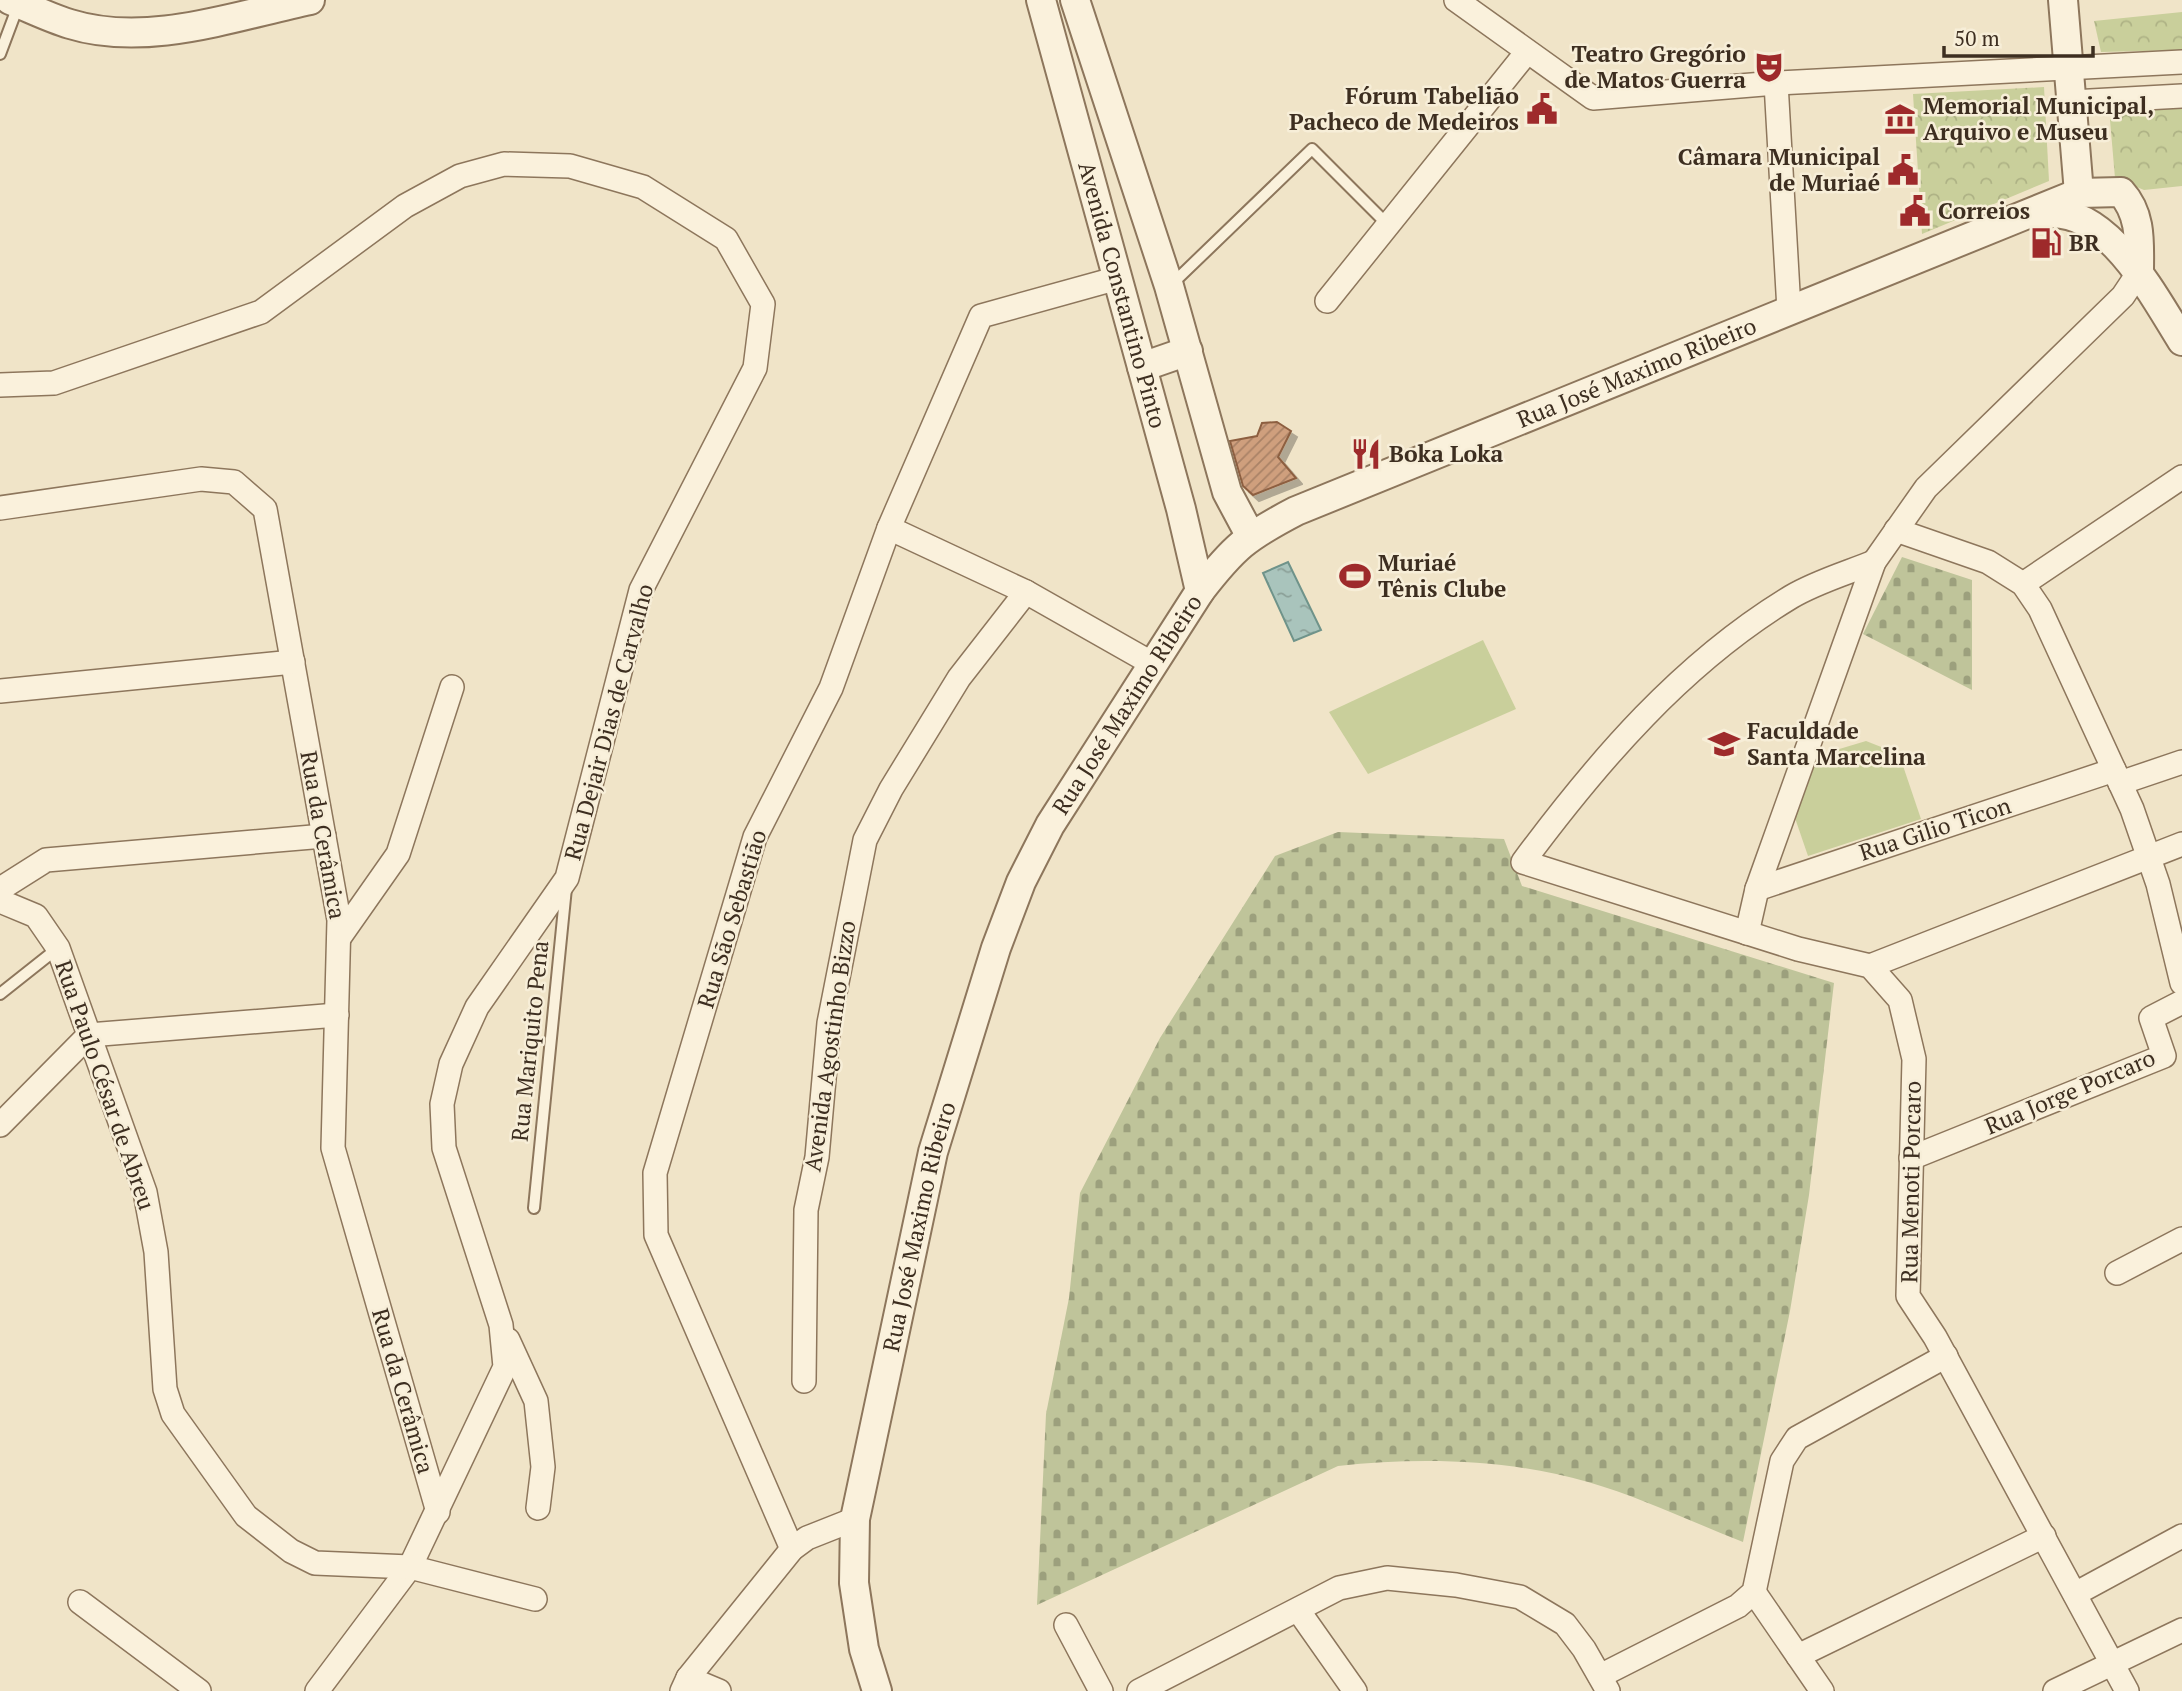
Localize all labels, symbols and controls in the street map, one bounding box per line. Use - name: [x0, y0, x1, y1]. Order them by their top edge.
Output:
- scale bar: [1944, 14, 2093, 58]
- text: 50 m: [1954, 24, 2000, 52]
- place label: Teatro Gregório de Matos Guerra: [1564, 38, 1746, 95]
- theatre icon: Teatro Gregório de Matos Guerra: [1752, 50, 1786, 84]
- place label: Fórum Tabelião Pacheco de Medeiros: [1289, 80, 1519, 137]
- place label: Memorial Municipal, Arquivo e Museu: [1923, 90, 2154, 147]
- public building icon: Fórum Tabelião Pacheco de Medeiros: [1525, 92, 1559, 126]
- museum icon: Memorial Municipal, Arquivo e Museu: [1883, 102, 1917, 136]
- place label: Câmara Municipal de Muriaé: [1678, 141, 1880, 198]
- public building icon: Câmara Municipal de Muriaé: [1886, 153, 1920, 187]
- street label: Avenida Constantino Pinto: [1071, 158, 1174, 432]
- public building icon: Correios: [1898, 194, 1932, 228]
- place label: Correios: [1938, 195, 2030, 226]
- fuel station icon: BR: [2029, 226, 2063, 260]
- place label: BR: [2069, 227, 2100, 258]
- street label: Rua José Maximo Ribeiro: [1512, 310, 1761, 435]
- restaurant icon: Boka Loka: [1349, 437, 1383, 471]
- place label: Boka Loka: [1389, 438, 1503, 469]
- place label: Muriaé Tênis Clube: [1378, 547, 1506, 604]
- sports icon: Muriaé Tênis Clube: [1338, 559, 1372, 593]
- street label: Rua Dejair Dias de Carvalho: [557, 580, 660, 863]
- street label: Rua José Maximo Ribeiro: [1045, 588, 1209, 820]
- place label: Faculdade Santa Marcelina: [1747, 715, 1926, 772]
- school or university icon: Faculdade Santa Marcelina: [1707, 727, 1741, 761]
- street label: Rua da Cerâmica: [293, 748, 354, 922]
- street label: Rua Gilio Ticon: [1855, 789, 2015, 868]
- street label: Rua São Sebastião: [690, 826, 773, 1012]
- street label: Avenida Agostinho Bizzo: [797, 918, 862, 1173]
- street label: Rua Mariquito Pena: [504, 939, 556, 1143]
- street label: Rua Paulo César de Abreu: [48, 956, 163, 1214]
- street label: Rua Jorge Porcaro: [1980, 1042, 2160, 1141]
- street label: Rua Menoti Porcaro: [1893, 1081, 1928, 1283]
- street label: Rua José Maximo Ribeiro: [875, 1098, 963, 1354]
- street label: Rua da Cerâmica: [365, 1305, 442, 1477]

